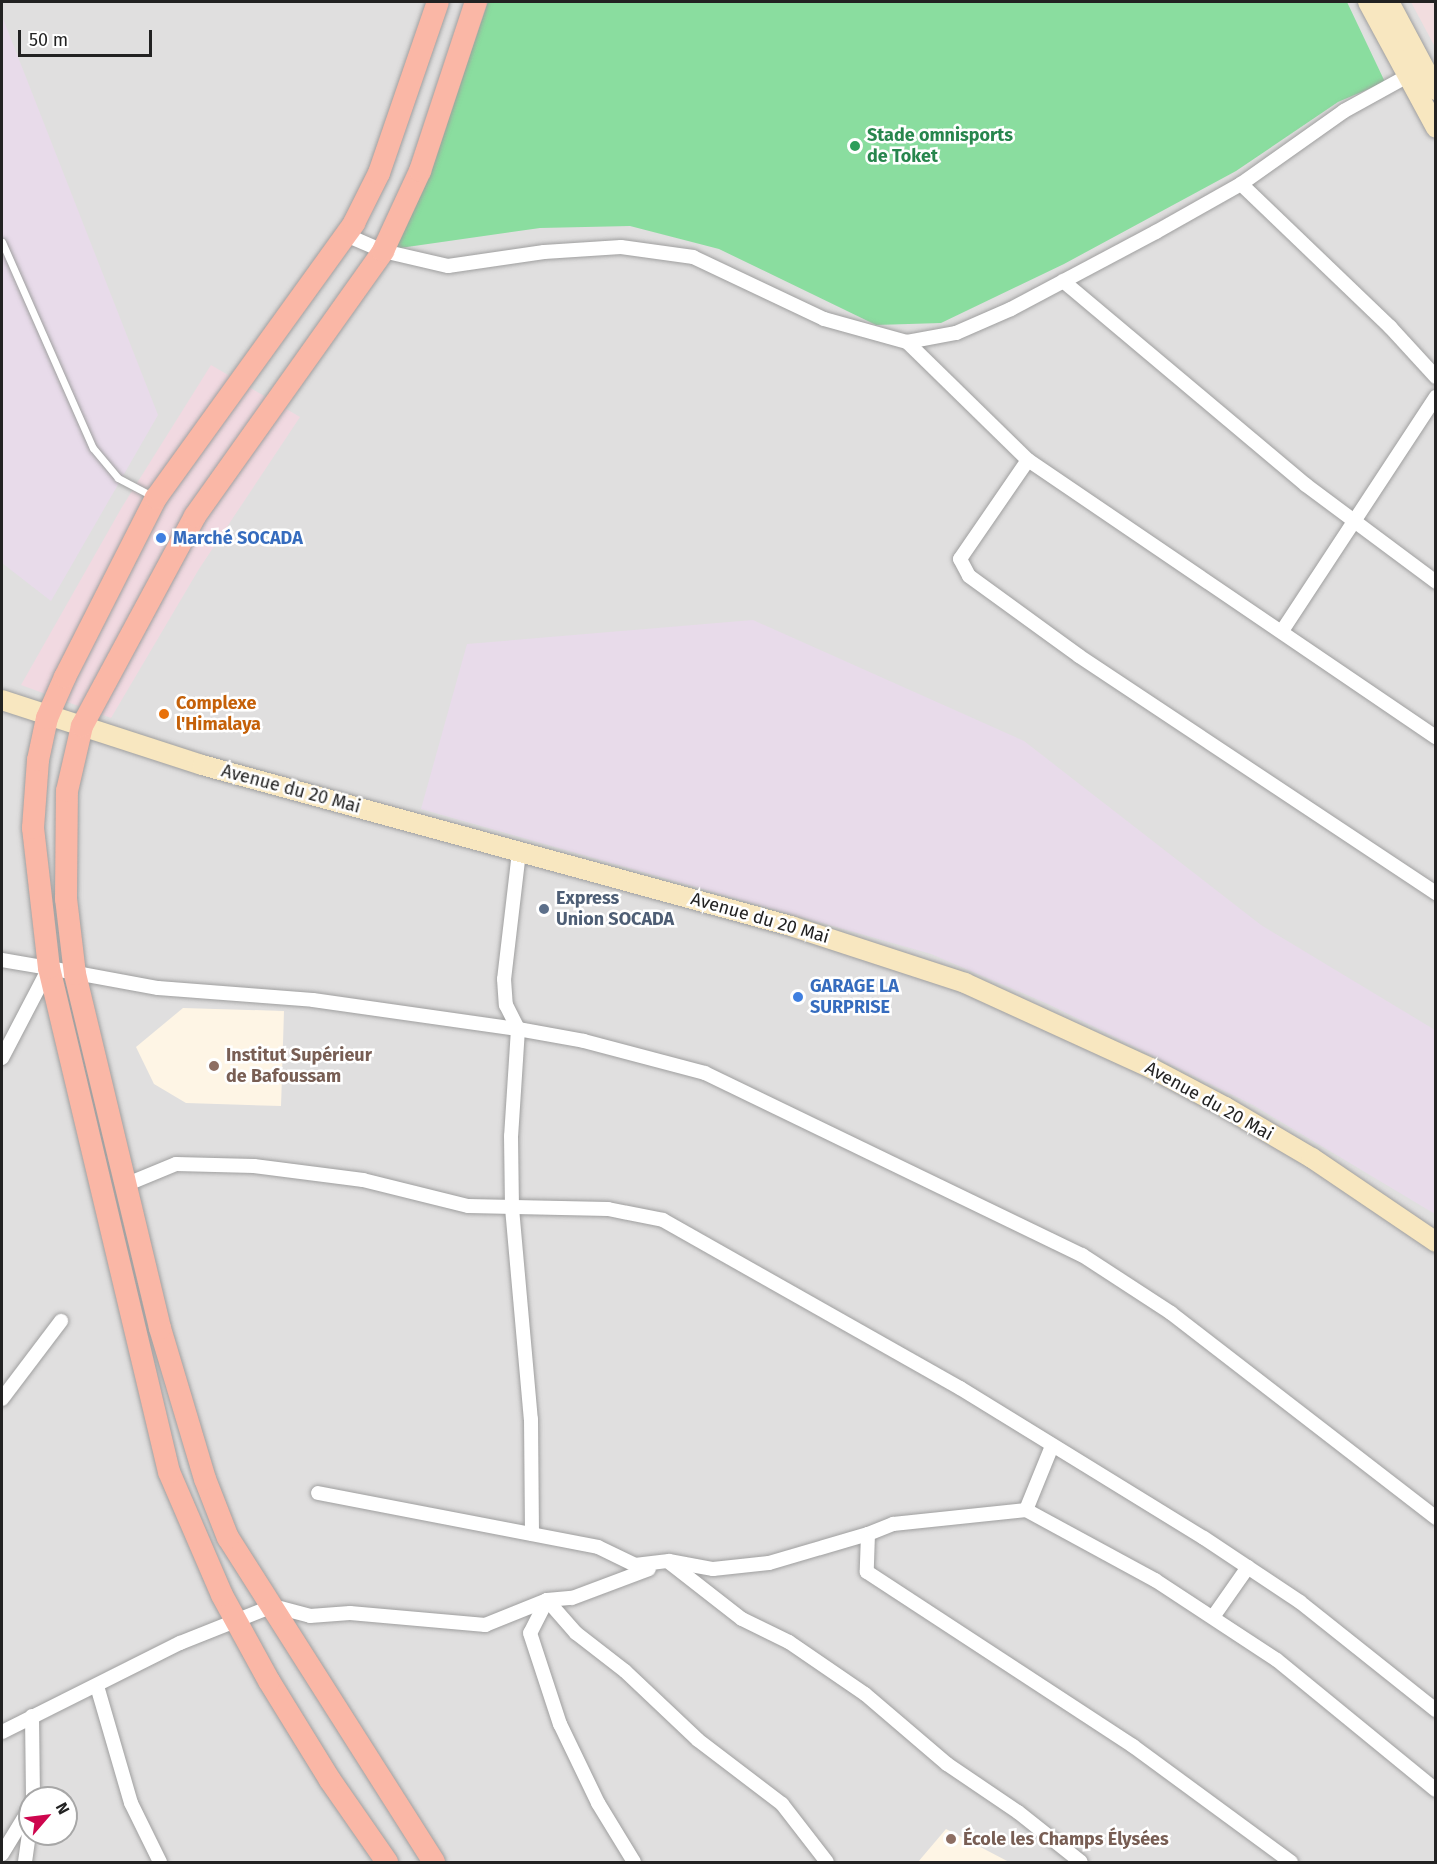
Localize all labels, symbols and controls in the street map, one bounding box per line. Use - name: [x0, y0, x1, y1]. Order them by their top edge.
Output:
- scale bar: [21, 18, 154, 56]
- text: 50 m: [29, 29, 68, 51]
- place label: Stade omnisports de Toket: [867, 125, 1013, 168]
- marker: Stade omnisports de Toket: [848, 139, 862, 153]
- place label: Marché SOCADA: [173, 527, 303, 549]
- marker: Marché SOCADA: [154, 531, 168, 545]
- place label: Complexe l'Himalaya: [176, 693, 261, 736]
- marker: Complexe l'Himalaya: [157, 707, 171, 721]
- street label: Avenue du 20 Mai: [219, 760, 363, 818]
- place label: Express Union SOCADA: [556, 888, 674, 930]
- street label: Avenue du 20 Mai: [688, 888, 832, 948]
- marker: Express Union SOCADA: [537, 902, 551, 916]
- place label: GARAGE LA SURPRISE: [810, 976, 899, 1018]
- marker: GARAGE LA SURPRISE: [791, 990, 805, 1004]
- place label: Institut Supérieur de Bafoussam: [226, 1045, 372, 1088]
- street label: Avenue du 20 Mai: [1141, 1057, 1277, 1145]
- marker: Institut Supérieur de Bafoussam: [207, 1059, 221, 1073]
- north arrow: [18, 1786, 78, 1846]
- text: N: [52, 1799, 73, 1817]
- place label: École les Champs Élysées: [963, 1828, 1169, 1850]
- marker: École les Champs Élysées: [944, 1832, 958, 1846]

